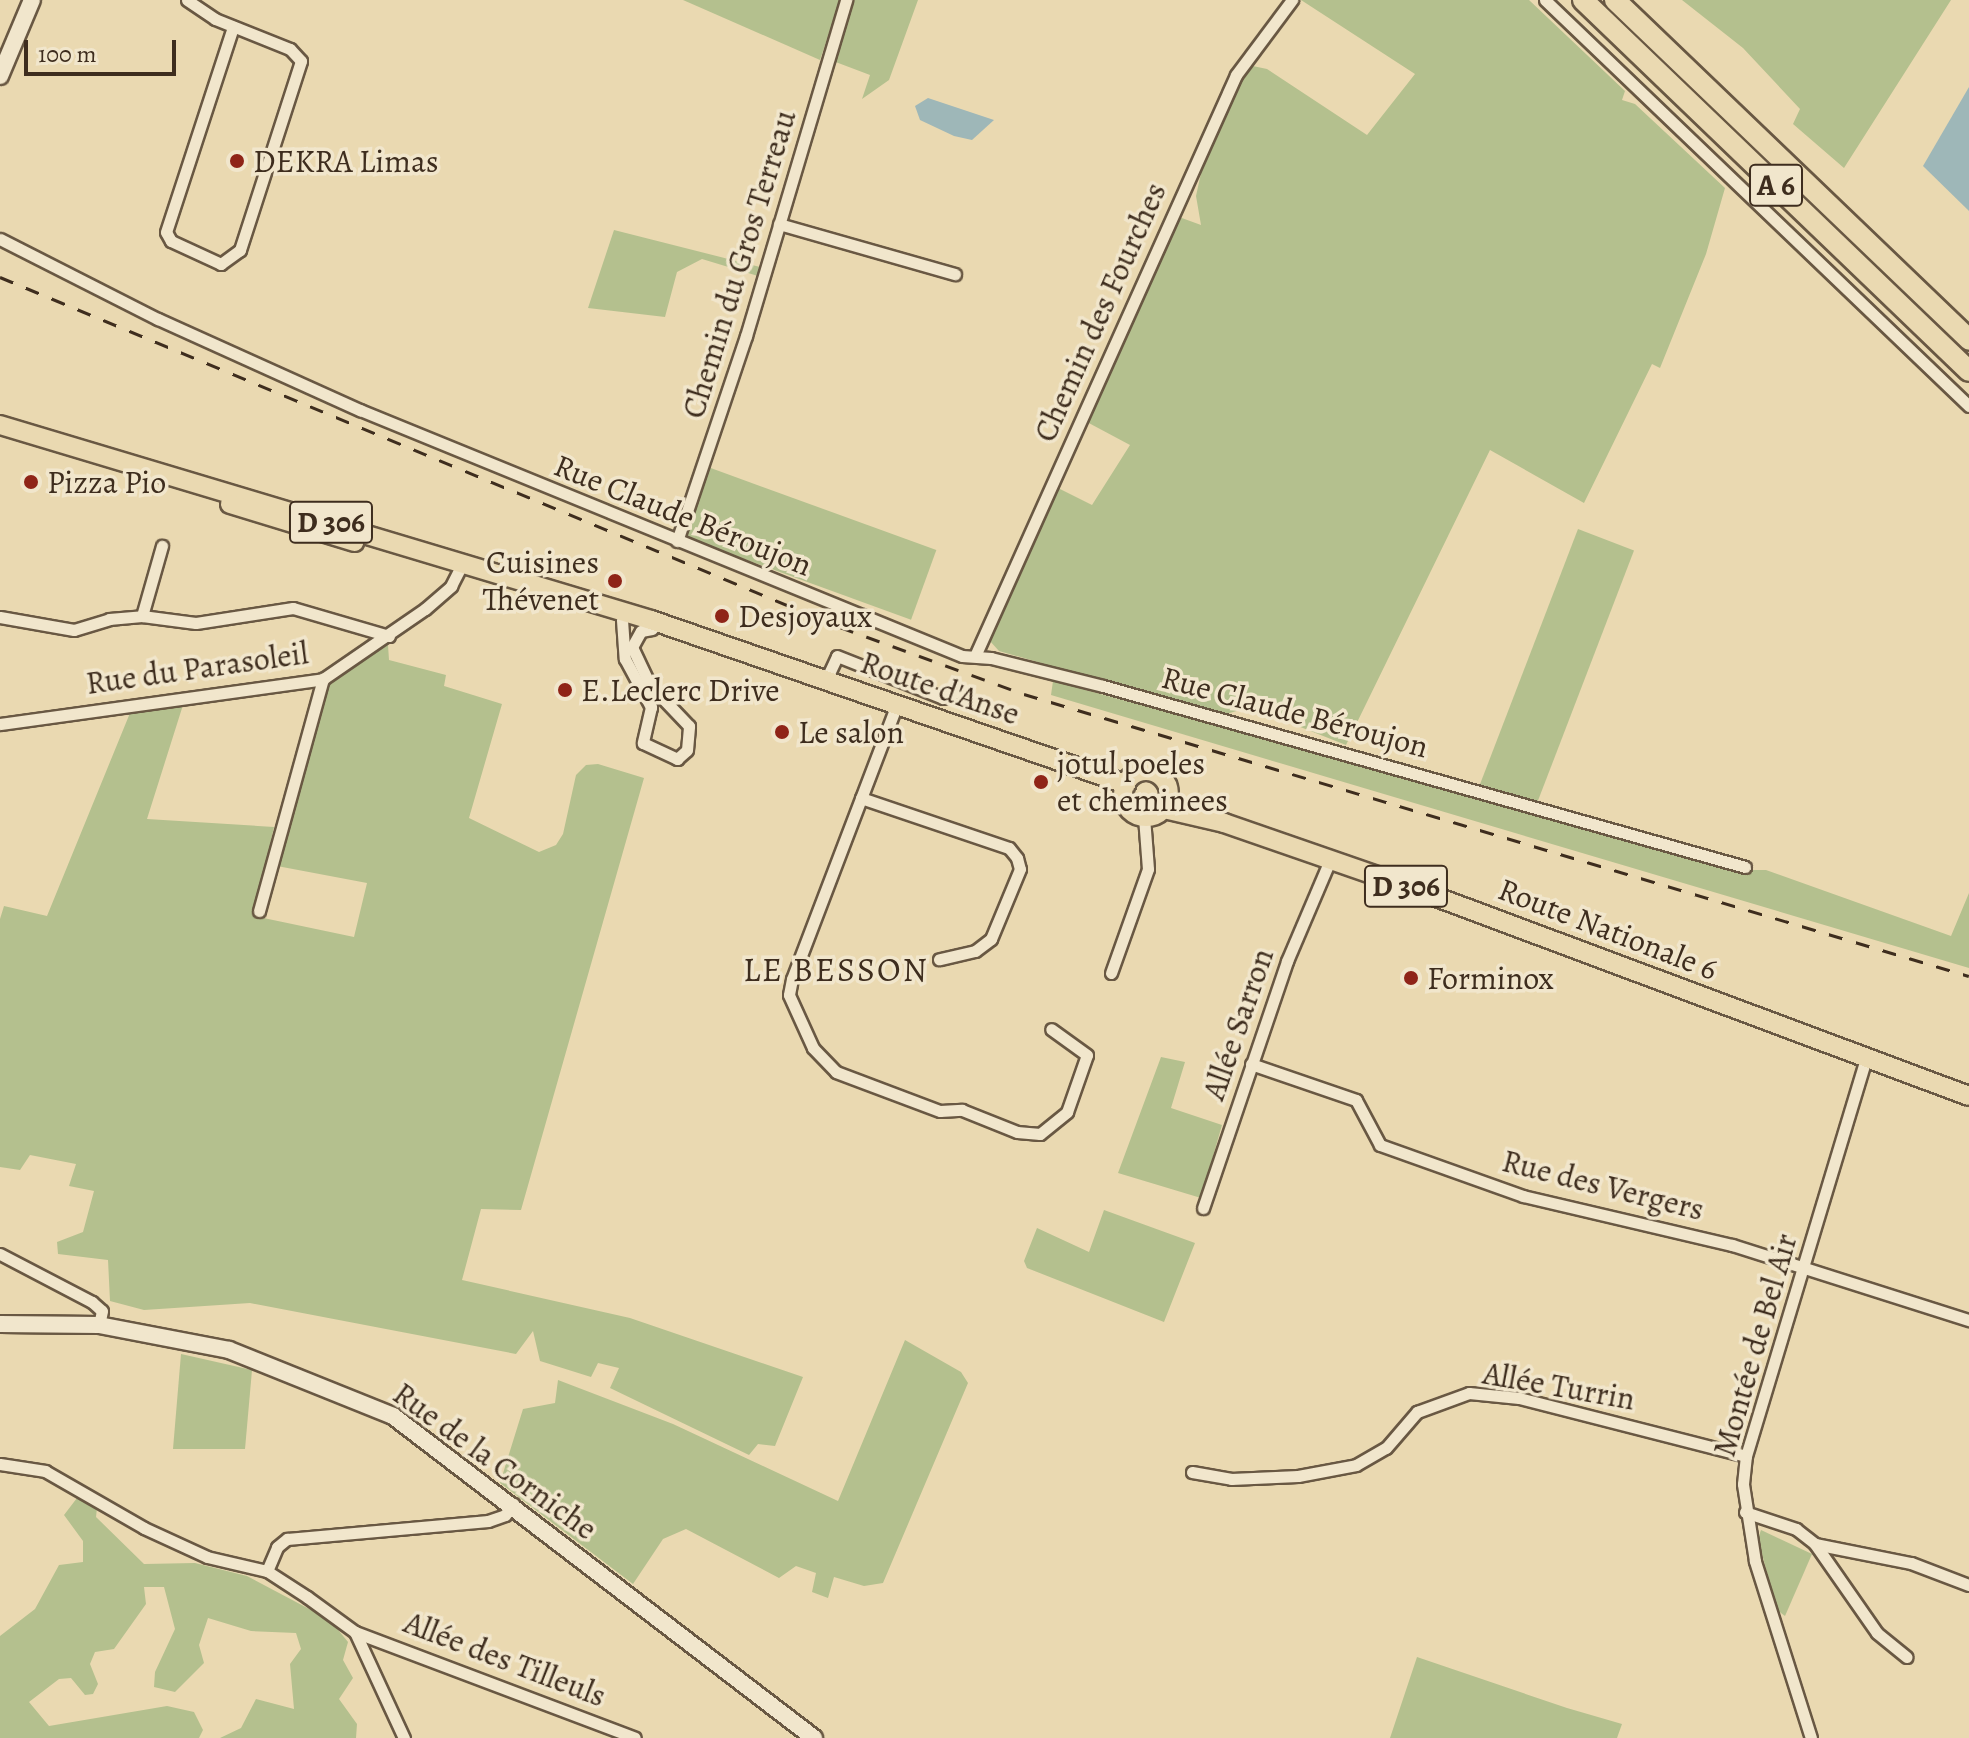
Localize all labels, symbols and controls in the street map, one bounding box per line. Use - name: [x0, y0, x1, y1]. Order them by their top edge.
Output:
- scale bar: [28, 24, 180, 74]
- text: 100 m: [38, 38, 97, 70]
- street label: Chemin du Gros Terreau: [674, 105, 804, 423]
- place label: DEKRA Limas: [253, 142, 439, 180]
- marker: DEKRA Limas: [228, 152, 246, 170]
- road number: A 6: [1748, 159, 1804, 211]
- street label: Chemin des Fourches: [1026, 176, 1174, 448]
- street label: Rue Claude Béroujon: [549, 446, 817, 584]
- place label: Pizza Pio: [47, 463, 166, 501]
- marker: Pizza Pio: [22, 473, 40, 491]
- road number: D 306: [287, 496, 375, 548]
- place label: Cuisines Thévenet: [482, 544, 599, 619]
- marker: Cuisines Thévenet: [606, 572, 624, 590]
- place label: Desjoyaux: [738, 597, 872, 635]
- marker: Desjoyaux: [713, 607, 731, 625]
- street label: Rue du Parasoleil: [83, 633, 311, 703]
- street label: Route d'Anse: [856, 643, 1024, 733]
- street label: Rue Claude Béroujon: [1158, 658, 1432, 766]
- place label: E.Leclerc Drive: [581, 671, 780, 709]
- marker: E.Leclerc Drive: [556, 681, 574, 699]
- place label: Le salon: [798, 713, 904, 751]
- marker: Le salon: [773, 723, 791, 741]
- place label: jotul poeles et cheminees: [1057, 745, 1228, 820]
- marker: jotul poeles et cheminees: [1032, 773, 1050, 791]
- road number: D 306: [1362, 860, 1450, 912]
- street label: Route Nationale 6: [1493, 870, 1723, 988]
- street label: Allée Sarron: [1194, 943, 1282, 1105]
- district label: LE BESSON: [743, 950, 929, 990]
- place label: Forminox: [1427, 959, 1554, 997]
- marker: Forminox: [1402, 969, 1420, 987]
- street label: Rue des Vergers: [1498, 1141, 1708, 1229]
- street label: Montée de Bel Air: [1705, 1229, 1805, 1461]
- street label: Allée Turrin: [1480, 1354, 1638, 1418]
- street label: Rue de la Corniche: [386, 1374, 604, 1548]
- street label: Allée des Tilleuls: [399, 1603, 611, 1715]

